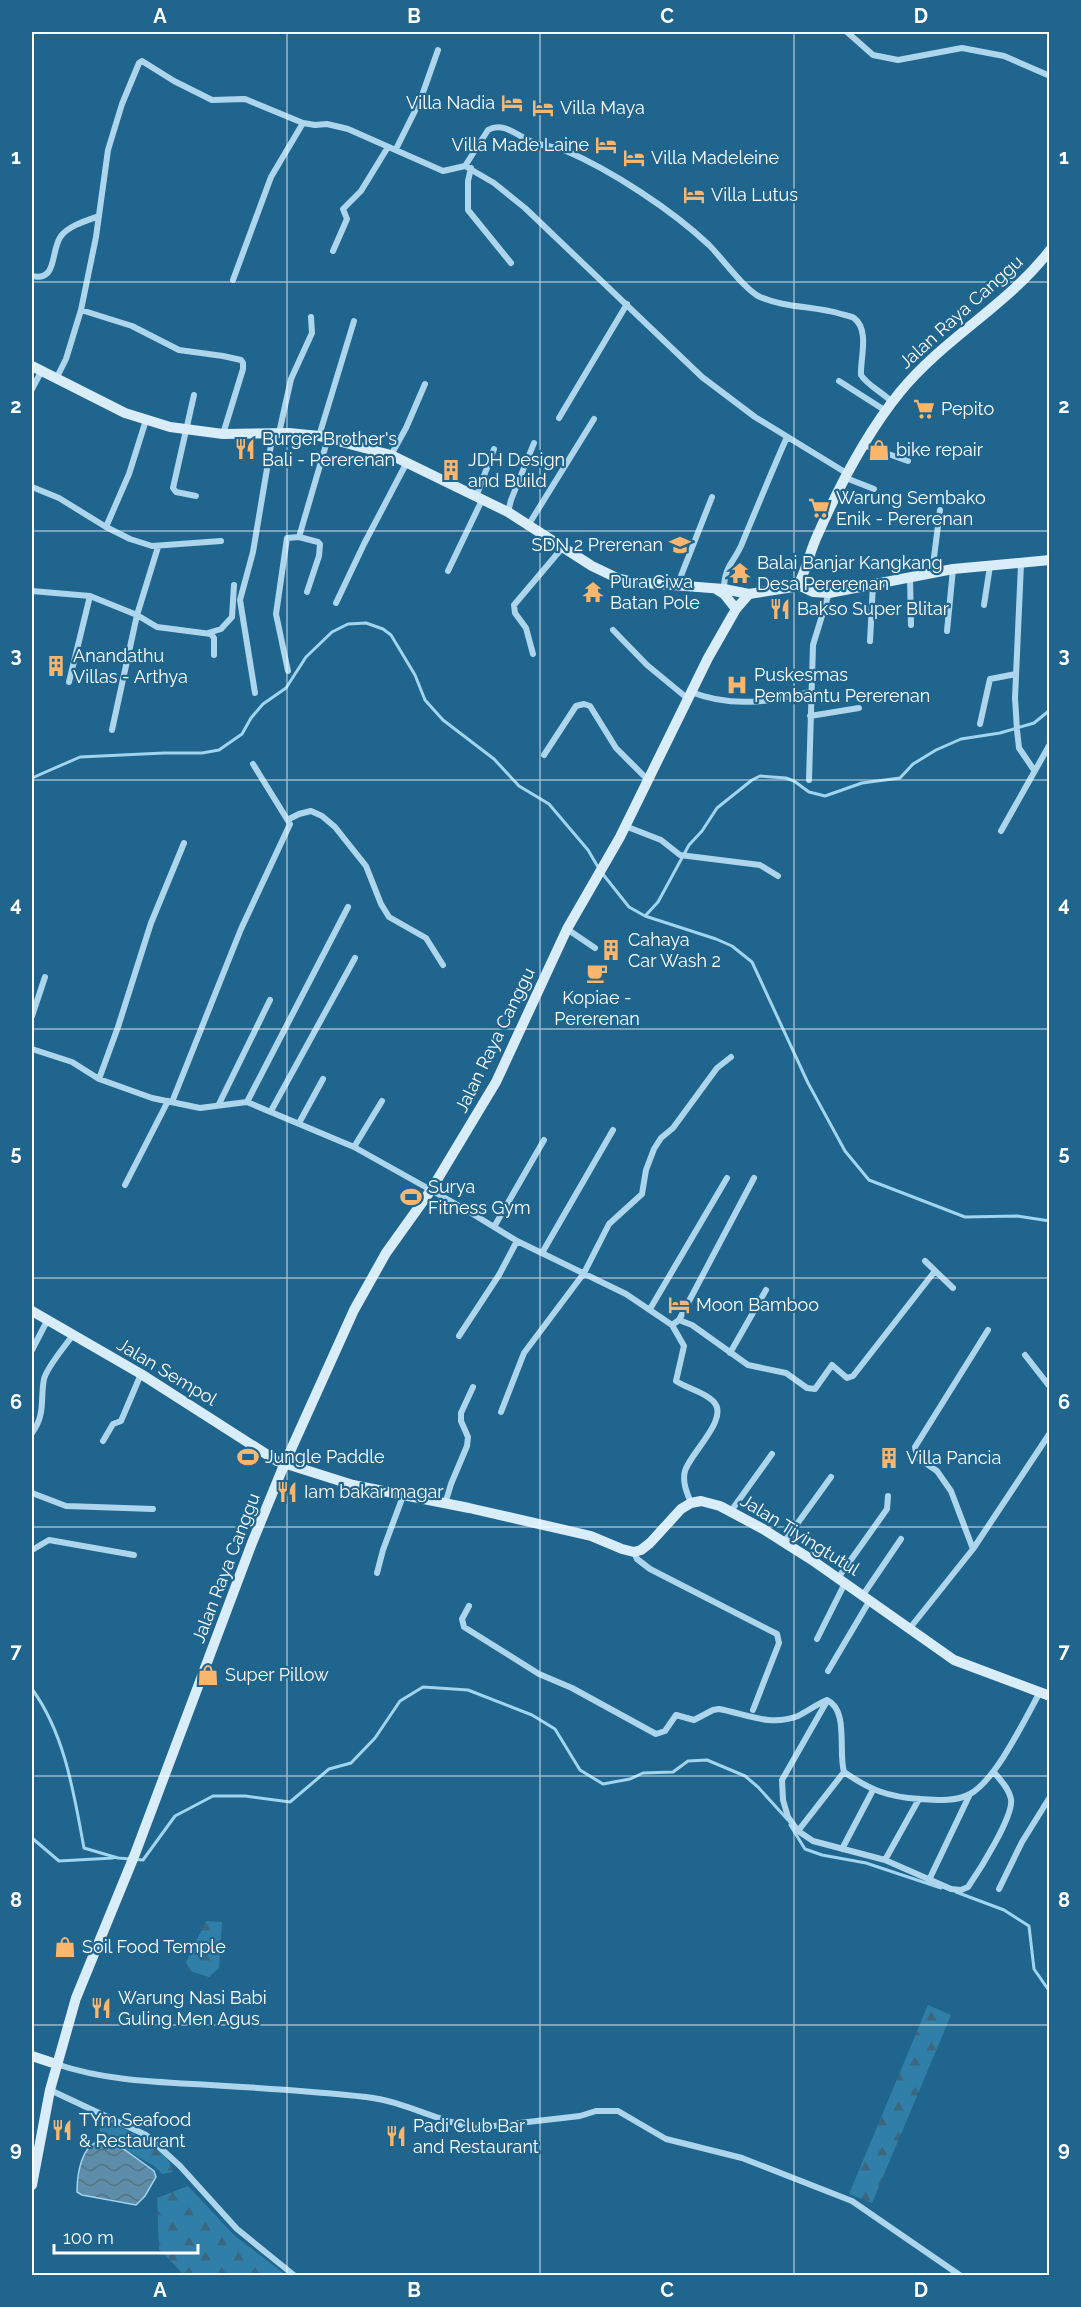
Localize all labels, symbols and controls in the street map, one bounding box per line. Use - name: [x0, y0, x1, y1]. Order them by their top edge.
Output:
- text: A: [153, 4, 167, 28]
- text: B: [407, 4, 421, 28]
- text: C: [660, 4, 674, 28]
- text: D: [914, 4, 928, 28]
- hotel icon: Villa Nadia: [500, 91, 524, 115]
- place label: Villa Nadia: [406, 92, 495, 113]
- hotel icon: Villa Maya: [531, 96, 555, 120]
- place label: Villa Maya: [560, 97, 645, 118]
- hotel icon: Villa Made Laine: [594, 133, 618, 157]
- place label: Villa Made Laine: [452, 134, 589, 155]
- text: 1: [11, 145, 21, 169]
- text: 1: [1059, 145, 1069, 169]
- hotel icon: Villa Madeleine: [622, 146, 646, 170]
- place label: Villa Madeleine: [651, 147, 779, 168]
- hotel icon: Villa Lutus: [682, 183, 706, 207]
- place label: Villa Lutus: [711, 184, 798, 205]
- street label: Jalan Raya Canggu: [895, 251, 1027, 373]
- text: 2: [10, 394, 22, 418]
- text: 2: [1058, 394, 1070, 418]
- supermarket icon: Pepito: [912, 397, 936, 421]
- place label: Pepito: [941, 398, 994, 419]
- place label: Burger Brother's Bali - Pererenan: [262, 428, 397, 470]
- restaurant icon: Burger Brother's Bali - Pererenan: [233, 437, 257, 461]
- shop icon: bike repair: [867, 438, 891, 462]
- place label: bike repair: [896, 439, 984, 460]
- place label: JDH Design and Build: [468, 449, 565, 491]
- building icon: JDH Design and Build: [439, 458, 463, 482]
- place label: Warung Sembako Enik - Pererenan: [836, 487, 986, 529]
- supermarket icon: Warung Sembako Enik - Pererenan: [807, 496, 831, 520]
- school or university icon: SDN 2 Prerenan: [668, 533, 692, 557]
- place label: SDN 2 Prerenan: [532, 534, 663, 555]
- place label: Balai Banjar Kangkang Desa Pererenan: [757, 552, 943, 594]
- temple icon: Balai Banjar Kangkang Desa Pererenan: [728, 561, 752, 585]
- place label: Pura Ciwa Batan Pole: [610, 571, 700, 613]
- temple icon: Pura Ciwa Batan Pole: [581, 580, 605, 604]
- restaurant icon: Bakso Super Blitar: [768, 597, 792, 621]
- place label: Bakso Super Blitar: [797, 598, 950, 619]
- text: 3: [10, 643, 22, 667]
- text: 3: [1058, 643, 1070, 667]
- place label: Anandathu Villas - Arthya: [73, 645, 188, 687]
- building icon: Anandathu Villas - Arthya: [44, 654, 68, 678]
- place label: Puskesmas Pembantu Pererenan: [754, 664, 930, 706]
- hospital icon: Puskesmas Pembantu Pererenan: [725, 673, 749, 697]
- text: 4: [10, 892, 22, 916]
- text: 4: [1058, 892, 1070, 916]
- place label: Cahaya Car Wash 2: [628, 929, 721, 971]
- building icon: Cahaya Car Wash 2: [599, 938, 623, 962]
- cafe icon: Kopiae - Pererenan: [585, 961, 609, 985]
- street label: Jalan Raya Canggu: [450, 964, 539, 1116]
- place label: Kopiae - Pererenan: [554, 987, 640, 1029]
- text: 5: [10, 1141, 22, 1165]
- text: 5: [1058, 1141, 1070, 1165]
- place label: Surya Fitness Gym: [428, 1176, 531, 1218]
- sports icon: Surya Fitness Gym: [399, 1185, 423, 1209]
- hotel icon: Moon Bamboo: [667, 1293, 691, 1317]
- place label: Moon Bamboo: [696, 1294, 819, 1315]
- street label: Jalan Sempol: [113, 1334, 221, 1410]
- text: 6: [10, 1390, 22, 1414]
- text: 6: [1058, 1390, 1070, 1414]
- sports icon: Jungle Paddle: [236, 1445, 260, 1469]
- place label: Jungle Paddle: [265, 1446, 385, 1467]
- building icon: Villa Pancia: [877, 1446, 901, 1470]
- place label: Villa Pancia: [906, 1447, 1001, 1468]
- restaurant icon: Iam bakar magar: [275, 1480, 299, 1504]
- place label: Iam bakar magar: [304, 1481, 444, 1502]
- street label: Jalan Raya Canggu: [187, 1490, 264, 1646]
- street label: Jalan Tiyingtutul: [737, 1490, 864, 1580]
- text: 7: [10, 1639, 22, 1663]
- text: 7: [1058, 1639, 1070, 1663]
- shop icon: Super Pillow: [196, 1663, 220, 1687]
- place label: Super Pillow: [225, 1664, 329, 1685]
- text: 8: [10, 1888, 22, 1912]
- text: 8: [1058, 1888, 1070, 1912]
- shop icon: Soil Food Temple: [53, 1935, 77, 1959]
- place label: Soil Food Temple: [82, 1936, 226, 1957]
- place label: Warung Nasi Babi Guling Men Agus: [118, 1987, 267, 2029]
- restaurant icon: Warung Nasi Babi Guling Men Agus: [89, 1996, 113, 2020]
- place label: TYm Seafood & Restaurant: [79, 2109, 191, 2151]
- place label: Padi Club Bar and Restaurant: [413, 2115, 539, 2157]
- restaurant icon: TYm Seafood & Restaurant: [50, 2118, 74, 2142]
- restaurant icon: Padi Club Bar and Restaurant: [384, 2124, 408, 2148]
- text: 9: [10, 2137, 22, 2161]
- text: 9: [1058, 2137, 1070, 2161]
- scale bar: [54, 2217, 198, 2255]
- text: 100 m: [63, 2227, 114, 2248]
- text: A: [153, 2278, 167, 2302]
- text: B: [407, 2278, 421, 2302]
- text: C: [660, 2278, 674, 2302]
- text: D: [914, 2278, 928, 2302]

